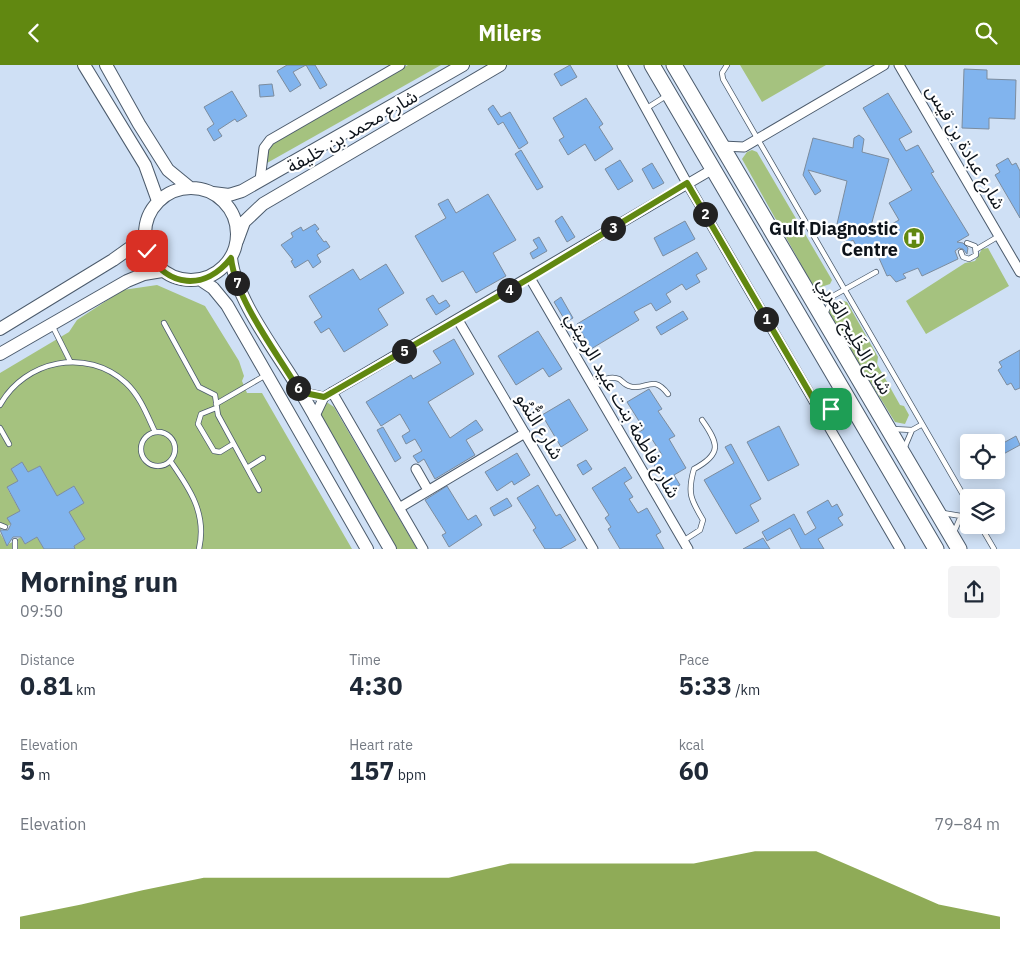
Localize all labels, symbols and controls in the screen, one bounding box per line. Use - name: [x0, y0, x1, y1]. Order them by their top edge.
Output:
- text: Milers: [478, 18, 542, 47]
- icon: back: [20, 19, 48, 47]
- icon: search: [972, 19, 1000, 47]
- street label: شارع عبادة بن قيس: [919, 81, 1011, 215]
- street label: شارع محمد بن خليفة: [283, 84, 423, 180]
- pin: 2: [692, 201, 718, 227]
- text: 2: [701, 205, 710, 223]
- pin: 3: [600, 215, 626, 241]
- place label: Gulf Diagnostic Centre: [769, 217, 898, 261]
- text: 3: [609, 219, 618, 237]
- hospital icon: Gulf Diagnostic Centre: [902, 226, 926, 250]
- pin: [126, 230, 168, 272]
- icon: check: [133, 237, 161, 265]
- pin: 7: [224, 271, 250, 295]
- text: 7: [233, 274, 242, 292]
- street label: شارع الخَلِيج العَربِي: [810, 274, 898, 400]
- pin: 4: [496, 277, 522, 303]
- text: 4: [505, 281, 514, 299]
- pin: 1: [754, 307, 778, 331]
- street label: شارع فاطمة بنت عبيد الرميثي: [558, 308, 686, 503]
- text: 1: [762, 310, 771, 328]
- pin: 5: [392, 339, 416, 363]
- text: 5: [400, 342, 409, 360]
- pin: 6: [286, 375, 310, 401]
- text: 6: [294, 379, 303, 397]
- street label: شارع النُّمُو: [509, 388, 570, 465]
- pin: [810, 388, 852, 430]
- icon: arrive: [817, 395, 845, 423]
- map controls: [960, 434, 1005, 534]
- button: locate: [960, 434, 1005, 479]
- button: layers: [960, 489, 1005, 534]
- text: Morning run: [20, 563, 178, 600]
- button: share: [948, 566, 1000, 618]
- text: 09:50: [20, 601, 63, 621]
- text: Distance: [20, 651, 75, 669]
- text: Time: [349, 651, 381, 669]
- text: Pace: [679, 651, 709, 669]
- text: 0.81: [20, 669, 73, 702]
- text: 4:30: [349, 669, 403, 702]
- text: 5:33: [679, 669, 732, 702]
- text: km: [73, 681, 96, 699]
- text: /km: [732, 681, 760, 699]
- text: Elevation: [20, 736, 78, 754]
- text: Heart rate: [349, 736, 413, 754]
- text: kcal: [679, 736, 704, 754]
- text: 5: [20, 754, 35, 787]
- text: 157: [349, 754, 394, 787]
- text: 60: [679, 754, 709, 787]
- text: m: [35, 766, 51, 784]
- text: bpm: [394, 766, 426, 784]
- text: Elevation: [20, 814, 86, 834]
- text: 79–84 m: [934, 814, 1000, 834]

